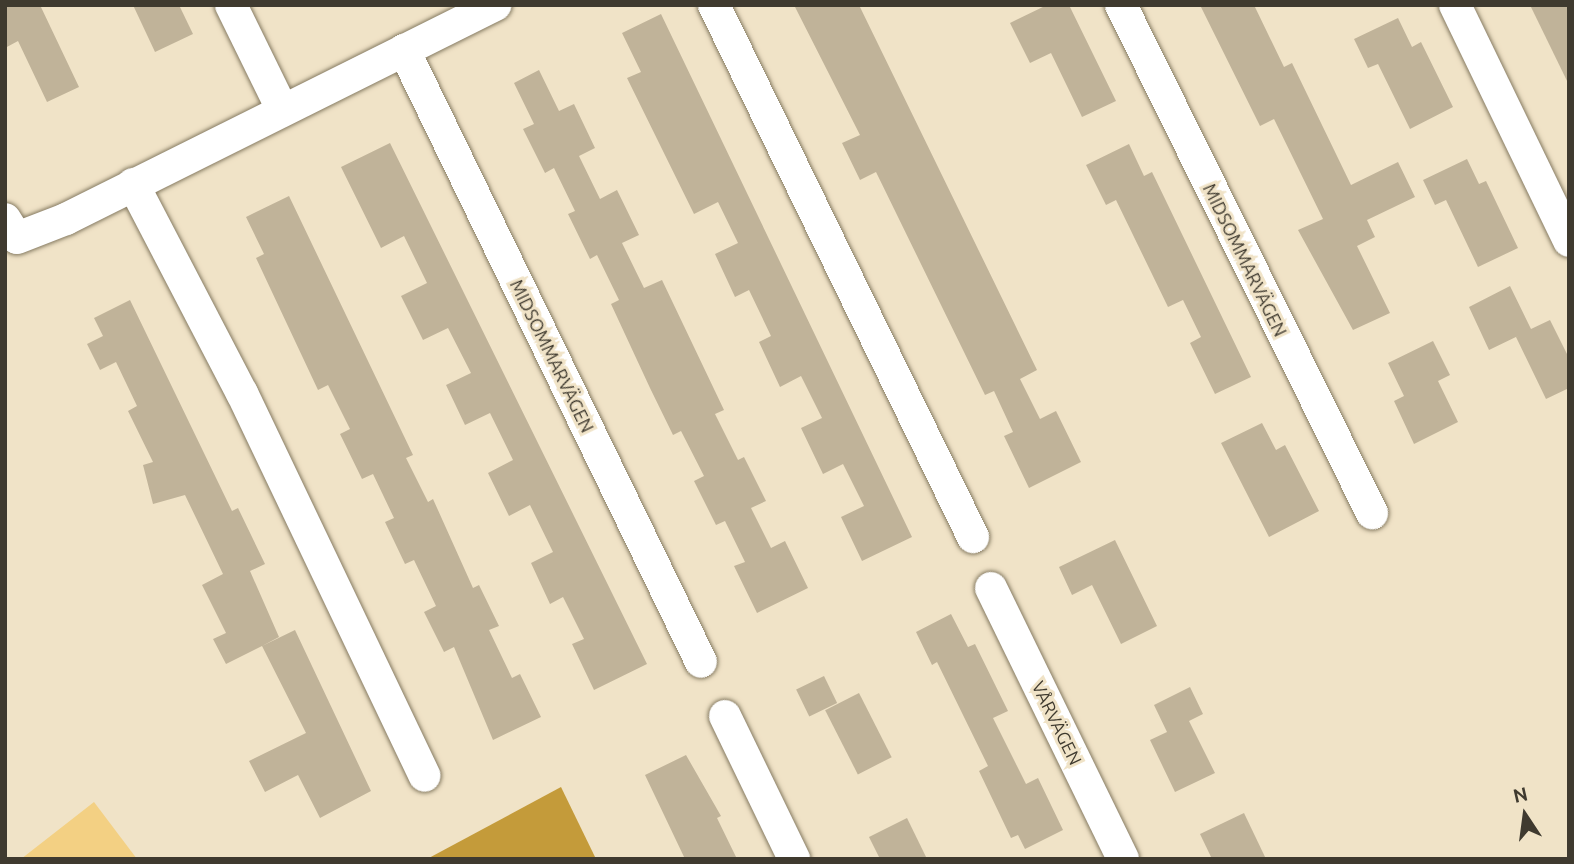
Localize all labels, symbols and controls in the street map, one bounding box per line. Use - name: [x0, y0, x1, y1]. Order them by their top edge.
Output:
- street label: MIDSOMMARVÄGEN: [1199, 180, 1291, 340]
- street label: MIDSOMMARVÄGEN: [506, 276, 598, 436]
- street label: VÅRVÄGEN: [1028, 678, 1086, 768]
- north arrow: [1490, 780, 1560, 850]
- text: N: [1511, 782, 1530, 807]

